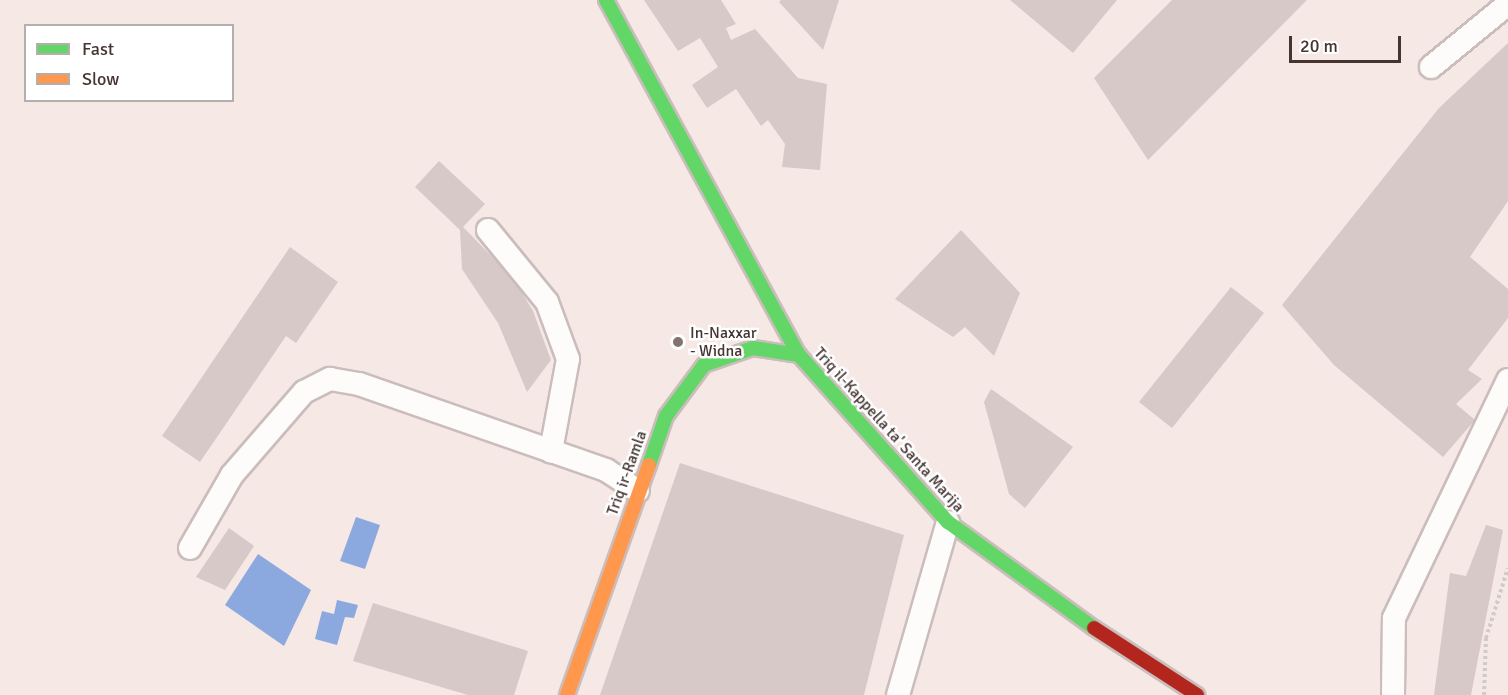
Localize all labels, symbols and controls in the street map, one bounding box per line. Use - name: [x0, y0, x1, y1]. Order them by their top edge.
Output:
- legend: [24, 24, 234, 102]
- scale bar: [1292, 24, 1404, 62]
- text: 20 m: [1300, 35, 1338, 57]
- text: Fast: [82, 38, 114, 60]
- text: Slow: [82, 68, 119, 90]
- place label: In-Naxxar - Widna: [690, 323, 757, 361]
- marker: In-Naxxar - Widna: [671, 335, 685, 349]
- street label: Triq il-Kappella ta' Santa Marija: [810, 344, 968, 516]
- street label: Triq ir-Ramla: [603, 428, 651, 518]

